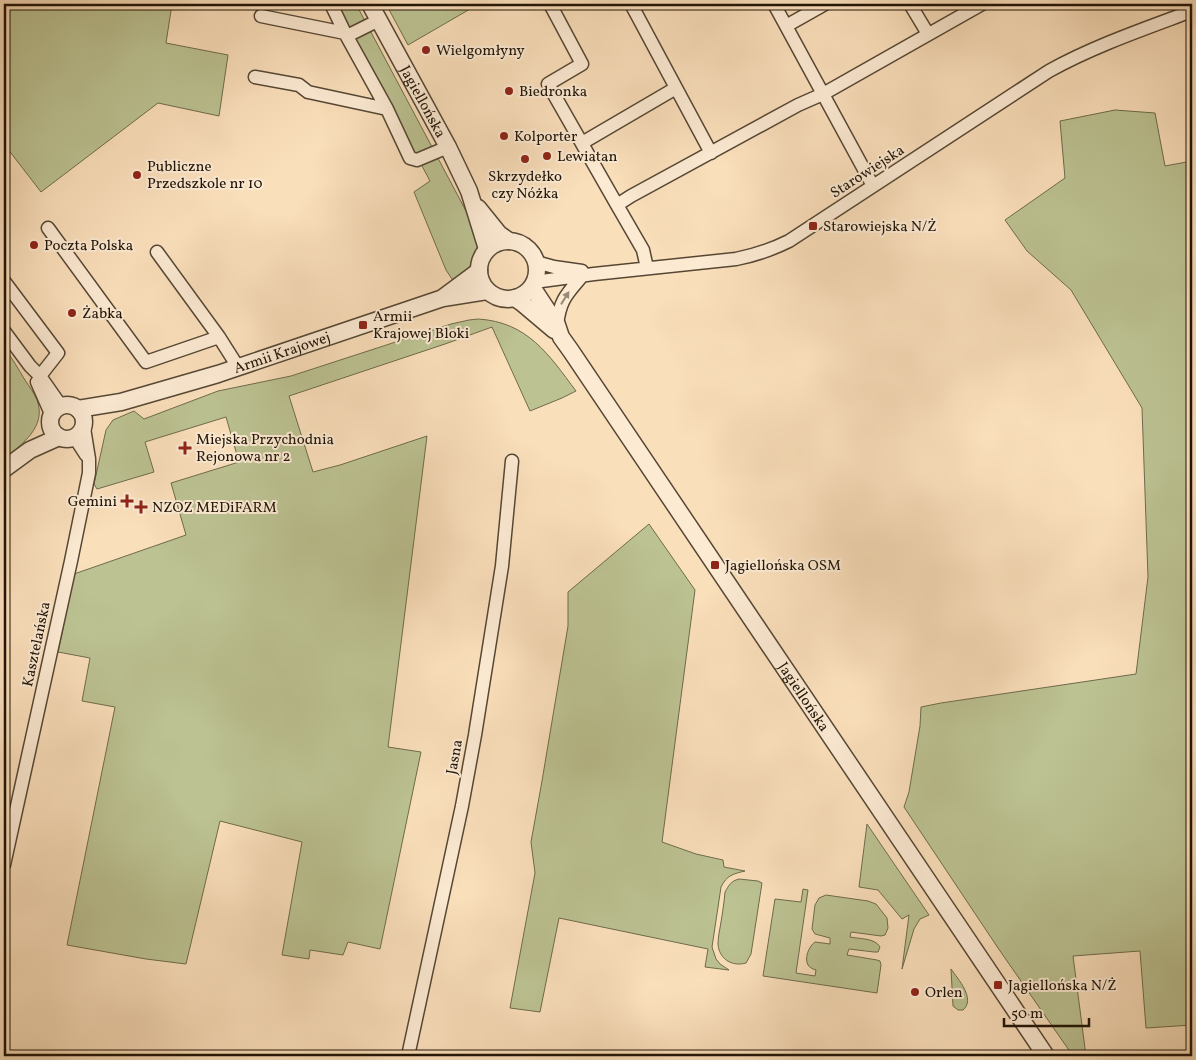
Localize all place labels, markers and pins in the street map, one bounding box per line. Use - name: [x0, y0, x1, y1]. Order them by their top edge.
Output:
- place label: Wielgomłyny: [436, 41, 525, 62]
- marker: Wielgomłyny: [420, 44, 432, 56]
- place label: Biedronka: [519, 82, 587, 103]
- marker: Biedronka: [503, 85, 515, 97]
- place label: Kolporter: [514, 127, 577, 148]
- marker: Kolporter: [498, 130, 510, 142]
- place label: Lewiatan: [557, 147, 617, 168]
- marker: Lewiatan: [541, 150, 553, 162]
- marker: Skrzydełko czy Nóżka: [519, 153, 531, 165]
- place label: Publiczne Przedszkole nr 10: [147, 157, 262, 195]
- place label: Skrzydełko czy Nóżka: [488, 167, 562, 205]
- marker: Publiczne Przedszkole nr 10: [131, 169, 143, 181]
- place label: Starowiejska N/Ż: [823, 217, 937, 238]
- marker: Starowiejska N/Ż: [807, 220, 819, 232]
- place label: Poczta Polska: [44, 236, 133, 257]
- marker: Poczta Polska: [28, 239, 40, 251]
- place label: Żabka: [82, 304, 123, 325]
- marker: Żabka: [66, 307, 78, 319]
- place label: Armii Krajowej Bloki: [373, 307, 469, 345]
- marker: Armii Krajowej Bloki: [357, 319, 369, 331]
- place label: Miejska Przychodnia Rejonowa nr 2: [196, 430, 334, 468]
- marker: Miejska Przychodnia Rejonowa nr 2: [178, 441, 192, 455]
- place label: Gemini: [68, 492, 117, 513]
- marker: Gemini: [121, 495, 133, 507]
- place label: NZOZ MEDiFARM: [152, 498, 277, 519]
- marker: NZOZ MEDiFARM: [134, 500, 148, 514]
- place label: Jagiellońska OSM: [725, 556, 841, 577]
- marker: Jagiellońska OSM: [709, 559, 721, 571]
- place label: Jagiellońska N/Ż: [1008, 976, 1117, 997]
- marker: Jagiellońska N/Ż: [992, 979, 1004, 991]
- place label: Orlen: [925, 983, 963, 1004]
- marker: Orlen: [909, 986, 921, 998]

